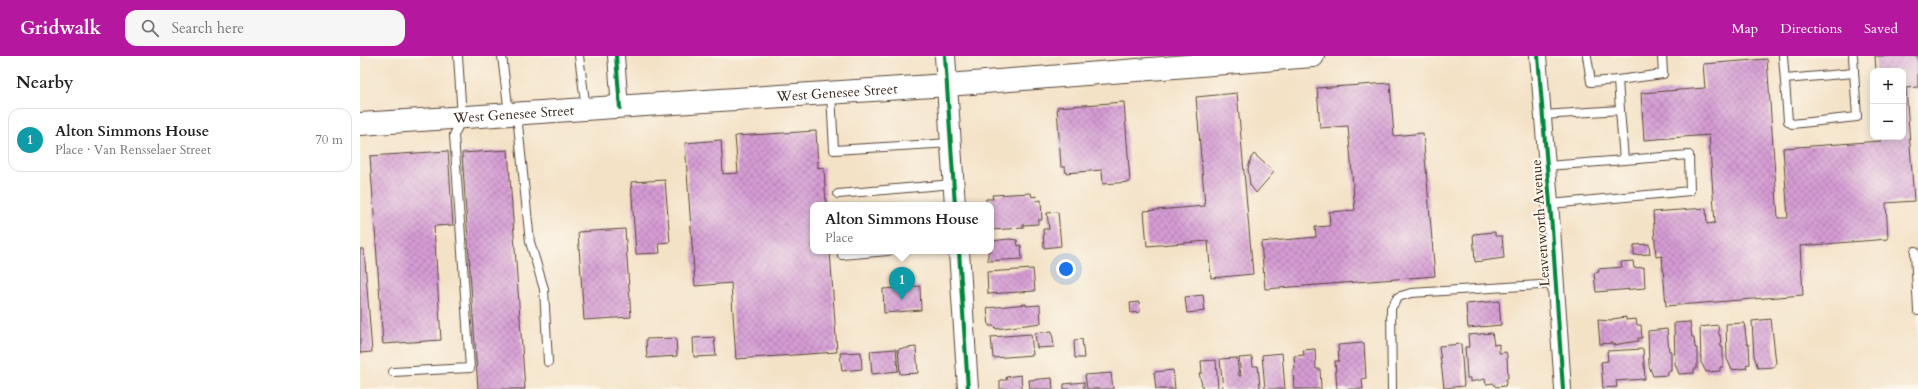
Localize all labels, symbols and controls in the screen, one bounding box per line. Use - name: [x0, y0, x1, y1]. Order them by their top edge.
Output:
- search box: [125, 10, 405, 46]
- text: Gridwalk: [20, 15, 101, 41]
- icon: search: [139, 17, 161, 39]
- text: Search here: [171, 18, 244, 38]
- text: Map: [1732, 19, 1758, 38]
- text: Directions: [1780, 19, 1842, 38]
- text: Saved: [1864, 19, 1898, 38]
- map controls: [1870, 68, 1906, 140]
- button: +: [1870, 68, 1906, 104]
- text: Nearby: [16, 71, 73, 94]
- street label: West Genesee Street: [775, 79, 899, 106]
- street label: West Genesee Street: [452, 101, 575, 128]
- button: −: [1870, 104, 1906, 140]
- text: Alton Simmons House: [55, 121, 209, 141]
- text: 1: [27, 131, 33, 149]
- text: 70 m: [315, 131, 343, 149]
- text: Place · Van Rensselaer Street: [55, 141, 211, 159]
- street label: Leavenworth Avenue: [1527, 159, 1554, 287]
- popup: [810, 202, 994, 254]
- text: Alton Simmons House: [825, 209, 979, 229]
- text: Place: [825, 229, 853, 247]
- your location: [1056, 259, 1076, 279]
- pin: 1: [889, 267, 915, 300]

